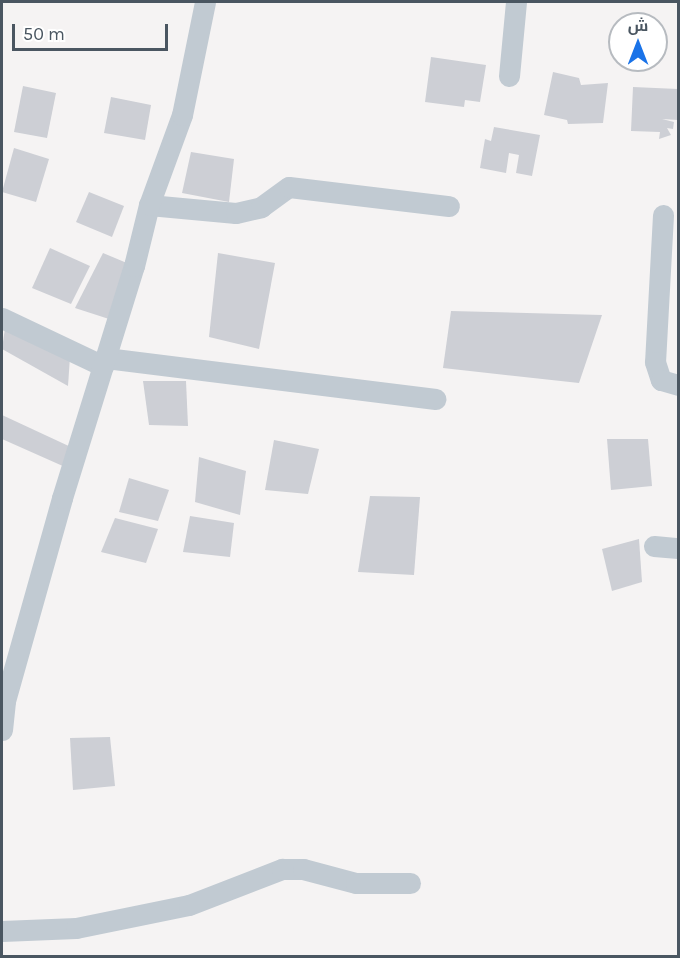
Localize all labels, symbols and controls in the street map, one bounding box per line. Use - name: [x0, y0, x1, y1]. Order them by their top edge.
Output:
- scale bar: [15, 12, 171, 50]
- north arrow: [608, 12, 668, 72]
- text: ش: [628, 16, 648, 35]
- text: 50 m: [23, 23, 65, 45]

